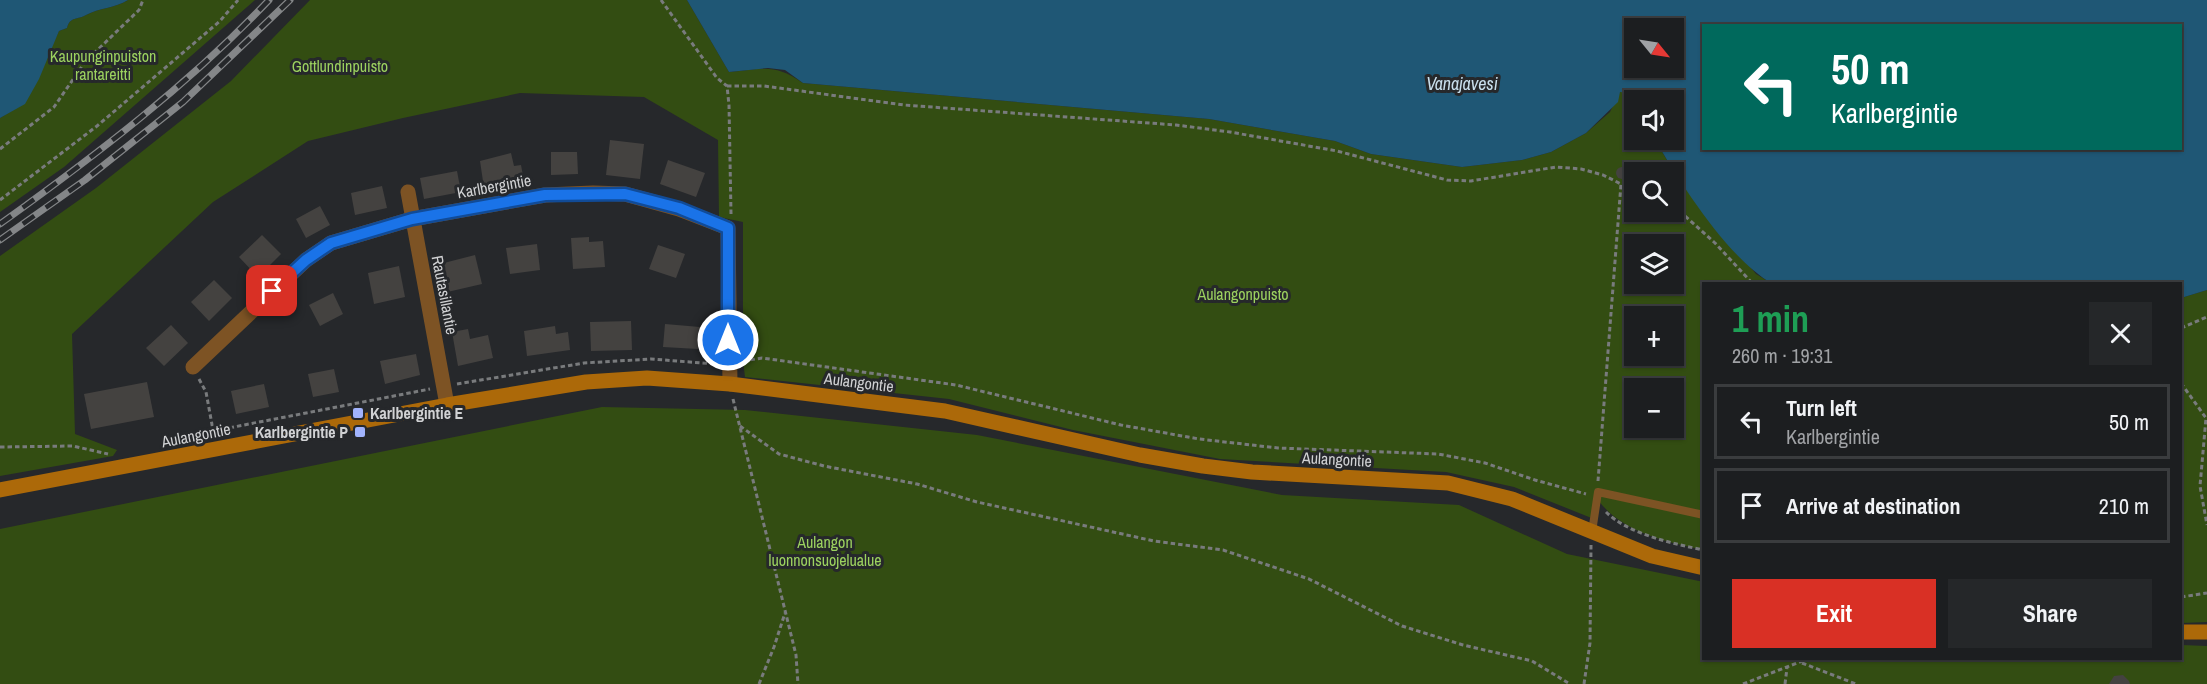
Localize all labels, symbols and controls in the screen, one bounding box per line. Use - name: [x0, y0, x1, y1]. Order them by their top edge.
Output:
- north arrow: [1624, 18, 1684, 78]
- map controls: [1624, 18, 1684, 438]
- text: 50 m: [1831, 41, 1910, 97]
- park label: Kaupunginpuiston rantareitti: [50, 45, 156, 85]
- icon: left: [1732, 48, 1810, 126]
- park label: Gottlundinpuisto: [292, 55, 388, 77]
- water label: Vanajavesi: [1426, 71, 1498, 96]
- button: sound: [1624, 90, 1684, 150]
- text: Karlbergintie: [1831, 95, 1958, 131]
- button: search: [1624, 162, 1684, 222]
- street label: Karlbergintie: [455, 169, 533, 203]
- button: layers: [1624, 234, 1684, 294]
- street label: Rautasillantie: [427, 254, 463, 336]
- pin: [246, 265, 297, 316]
- icon: arrive: [255, 274, 288, 307]
- park label: Aulangonpuisto: [1196, 283, 1289, 305]
- text: 1 min: [1732, 295, 1809, 343]
- button: close: [2089, 302, 2152, 365]
- button: +: [1624, 306, 1684, 366]
- position arrow: [696, 308, 760, 372]
- text: 260 m · 19:31: [1732, 342, 1832, 369]
- street label: Aulangontie: [822, 367, 895, 397]
- button: −: [1624, 378, 1684, 438]
- text: Turn left: [1786, 393, 1857, 423]
- place label: Karlbergintie E: [370, 402, 464, 424]
- icon: left: [1735, 405, 1768, 438]
- marker: Karlbergintie E: [351, 406, 365, 420]
- text: 50 m: [2109, 407, 2149, 437]
- street label: Aulangontie: [159, 418, 232, 453]
- place label: Karlbergintie P: [255, 421, 348, 443]
- text: Karlbergintie: [1786, 423, 1880, 450]
- marker: Karlbergintie P: [353, 425, 367, 439]
- street label: Aulangontie: [1300, 446, 1373, 472]
- icon: arrive: [1735, 489, 1768, 522]
- text: Arrive at destination: [1786, 491, 1960, 521]
- text: 210 m: [2099, 491, 2149, 521]
- park label: Aulangon luonnonsuojelualue: [768, 531, 882, 571]
- button: Exit: [1732, 579, 1936, 648]
- button: Share: [1948, 579, 2152, 648]

